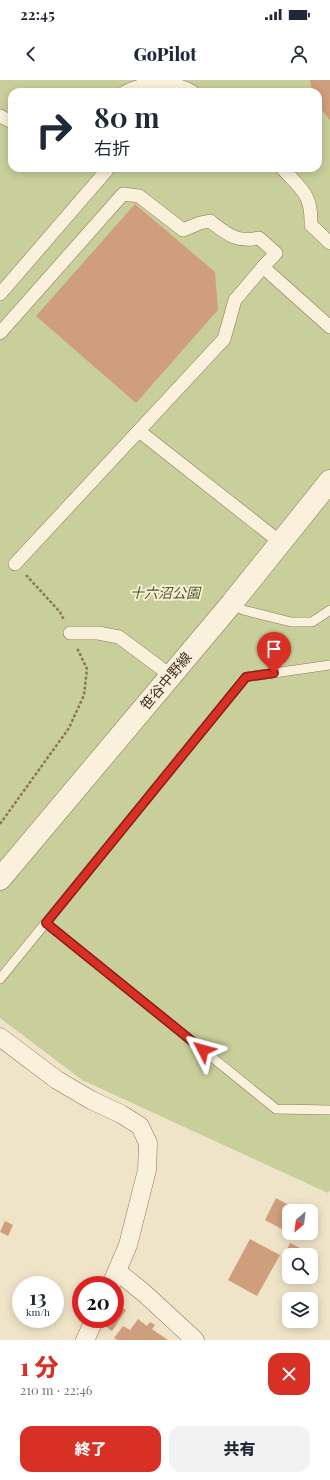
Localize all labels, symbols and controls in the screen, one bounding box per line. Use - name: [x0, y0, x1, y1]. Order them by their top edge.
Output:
- text: 22:45: [20, 4, 55, 24]
- text: GoPilot: [133, 42, 197, 66]
- icon: back: [20, 43, 42, 65]
- icon: person: [288, 43, 310, 65]
- text: 80 m: [94, 98, 160, 135]
- icon: right: [28, 104, 80, 156]
- text: 右折: [94, 136, 130, 160]
- park label: 十六沼公園: [130, 583, 202, 602]
- pin: [257, 632, 291, 673]
- icon: arrive: [263, 638, 285, 660]
- street label: 笹谷中野線: [136, 648, 195, 714]
- position arrow: [182, 1029, 224, 1071]
- north arrow: [282, 1204, 318, 1240]
- map controls: [282, 1204, 318, 1328]
- button: search: [282, 1248, 318, 1284]
- speed limit sign: 20: [72, 1276, 124, 1328]
- text: 13: [29, 1283, 47, 1310]
- button: layers: [282, 1292, 318, 1328]
- text: km/h: [26, 1305, 50, 1319]
- text: 1 分: [20, 1350, 59, 1382]
- button: close: [268, 1353, 310, 1395]
- text: 210 m · 22:46: [20, 1381, 93, 1398]
- button: 終了: [20, 1426, 161, 1472]
- button: 共有: [169, 1426, 310, 1472]

